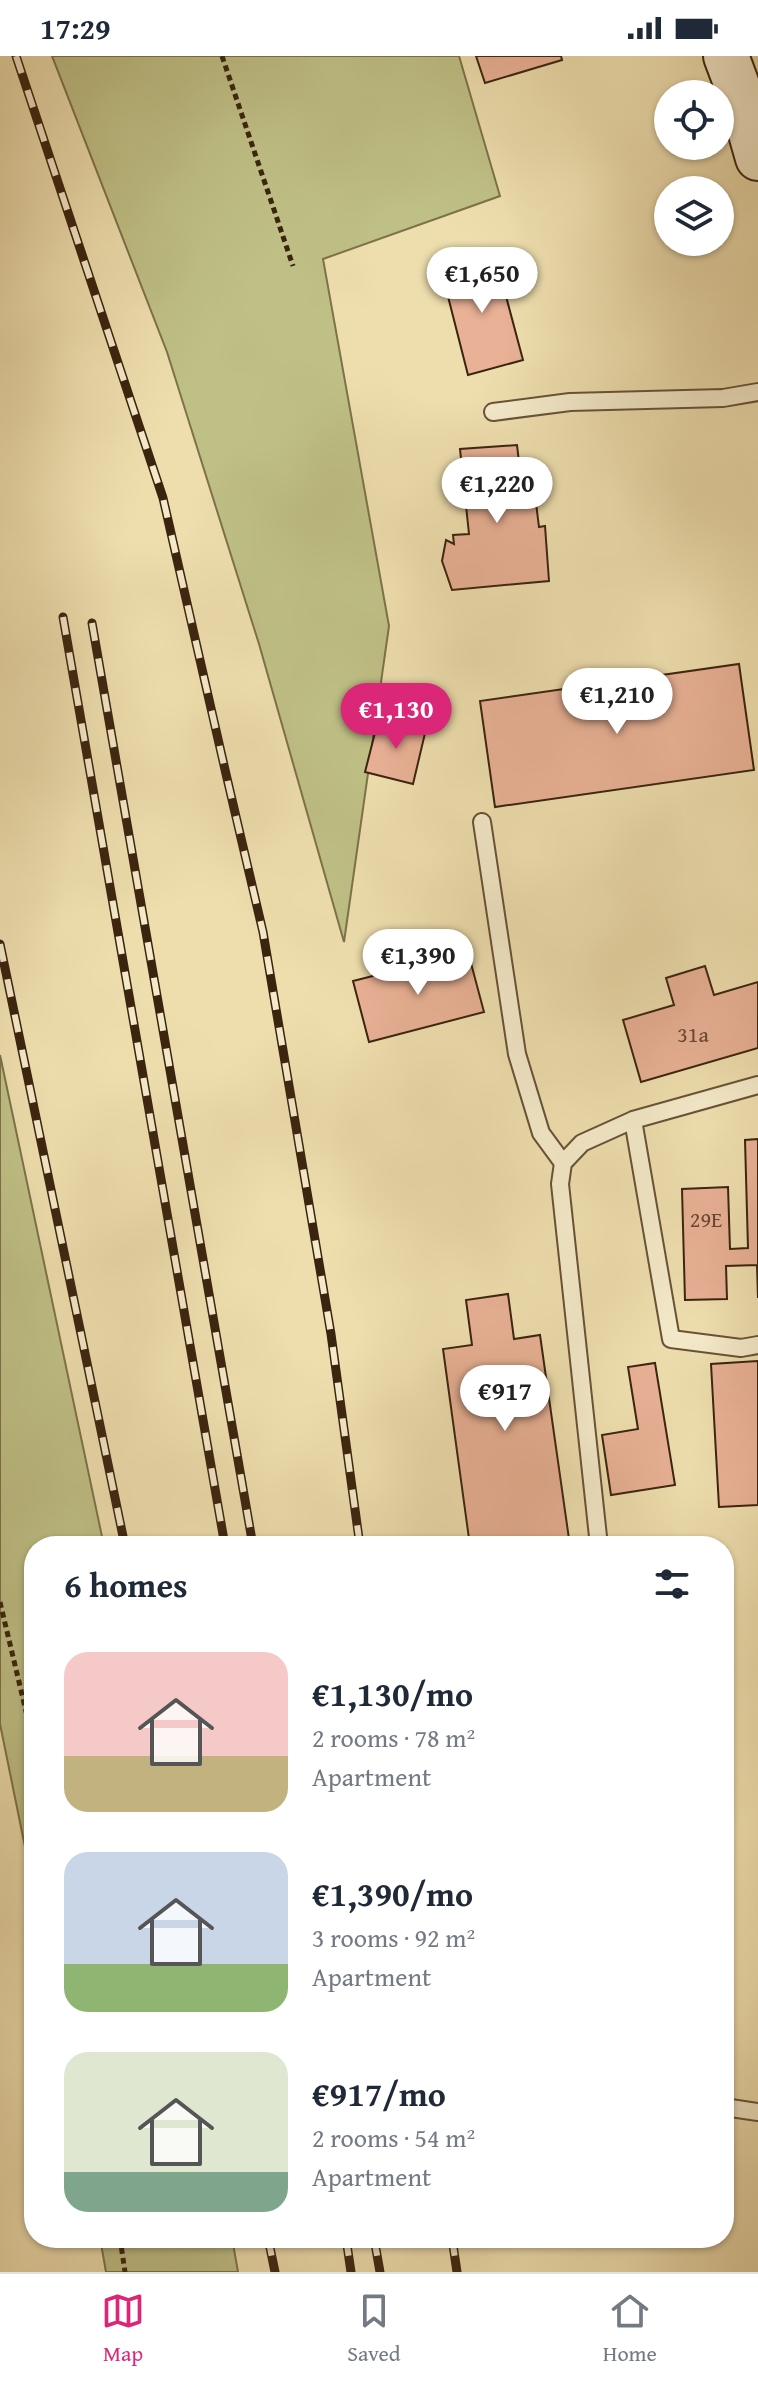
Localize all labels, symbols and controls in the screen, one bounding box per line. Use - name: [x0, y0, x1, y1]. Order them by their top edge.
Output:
- text: 17:29: [40, 6, 111, 50]
- map controls: [654, 80, 734, 256]
- button: locate: [654, 80, 734, 160]
- button: layers: [654, 176, 734, 256]
- pin: €1,650: [417, 247, 547, 315]
- text: €1,650: [445, 253, 519, 292]
- pin: €1,220: [432, 457, 562, 525]
- text: €1,220: [460, 463, 534, 502]
- pin: €1,210: [552, 668, 682, 736]
- text: €1,210: [580, 674, 654, 713]
- pin: €1,130: [331, 683, 461, 751]
- text: €1,130: [359, 689, 433, 728]
- pin: €1,390: [353, 929, 483, 997]
- text: €1,390: [381, 935, 455, 974]
- house number: 31a: [677, 1018, 709, 1050]
- house number: 29E: [690, 1203, 722, 1235]
- pin: €917: [458, 1365, 552, 1433]
- text: €917: [478, 1371, 532, 1410]
- text: 6 homes: [64, 1560, 188, 1609]
- icon: filters: [650, 1562, 694, 1606]
- text: €1,130/mo: [312, 1669, 473, 1718]
- icon: home: [128, 1684, 224, 1780]
- text: 2 rooms · 78 m²: [312, 1718, 475, 1757]
- text: Apartment: [312, 1757, 431, 1796]
- text: €1,390/mo: [312, 1869, 473, 1918]
- icon: home: [128, 1884, 224, 1980]
- text: 3 rooms · 92 m²: [312, 1918, 475, 1957]
- text: Apartment: [312, 1957, 431, 1996]
- text: €917/mo: [312, 2069, 446, 2118]
- icon: home: [128, 2084, 224, 2180]
- text: 2 rooms · 54 m²: [312, 2118, 475, 2157]
- text: Apartment: [312, 2157, 431, 2196]
- tab: Map: [101, 2289, 145, 2369]
- tab: Saved: [347, 2289, 401, 2369]
- tab: Home: [603, 2289, 657, 2369]

